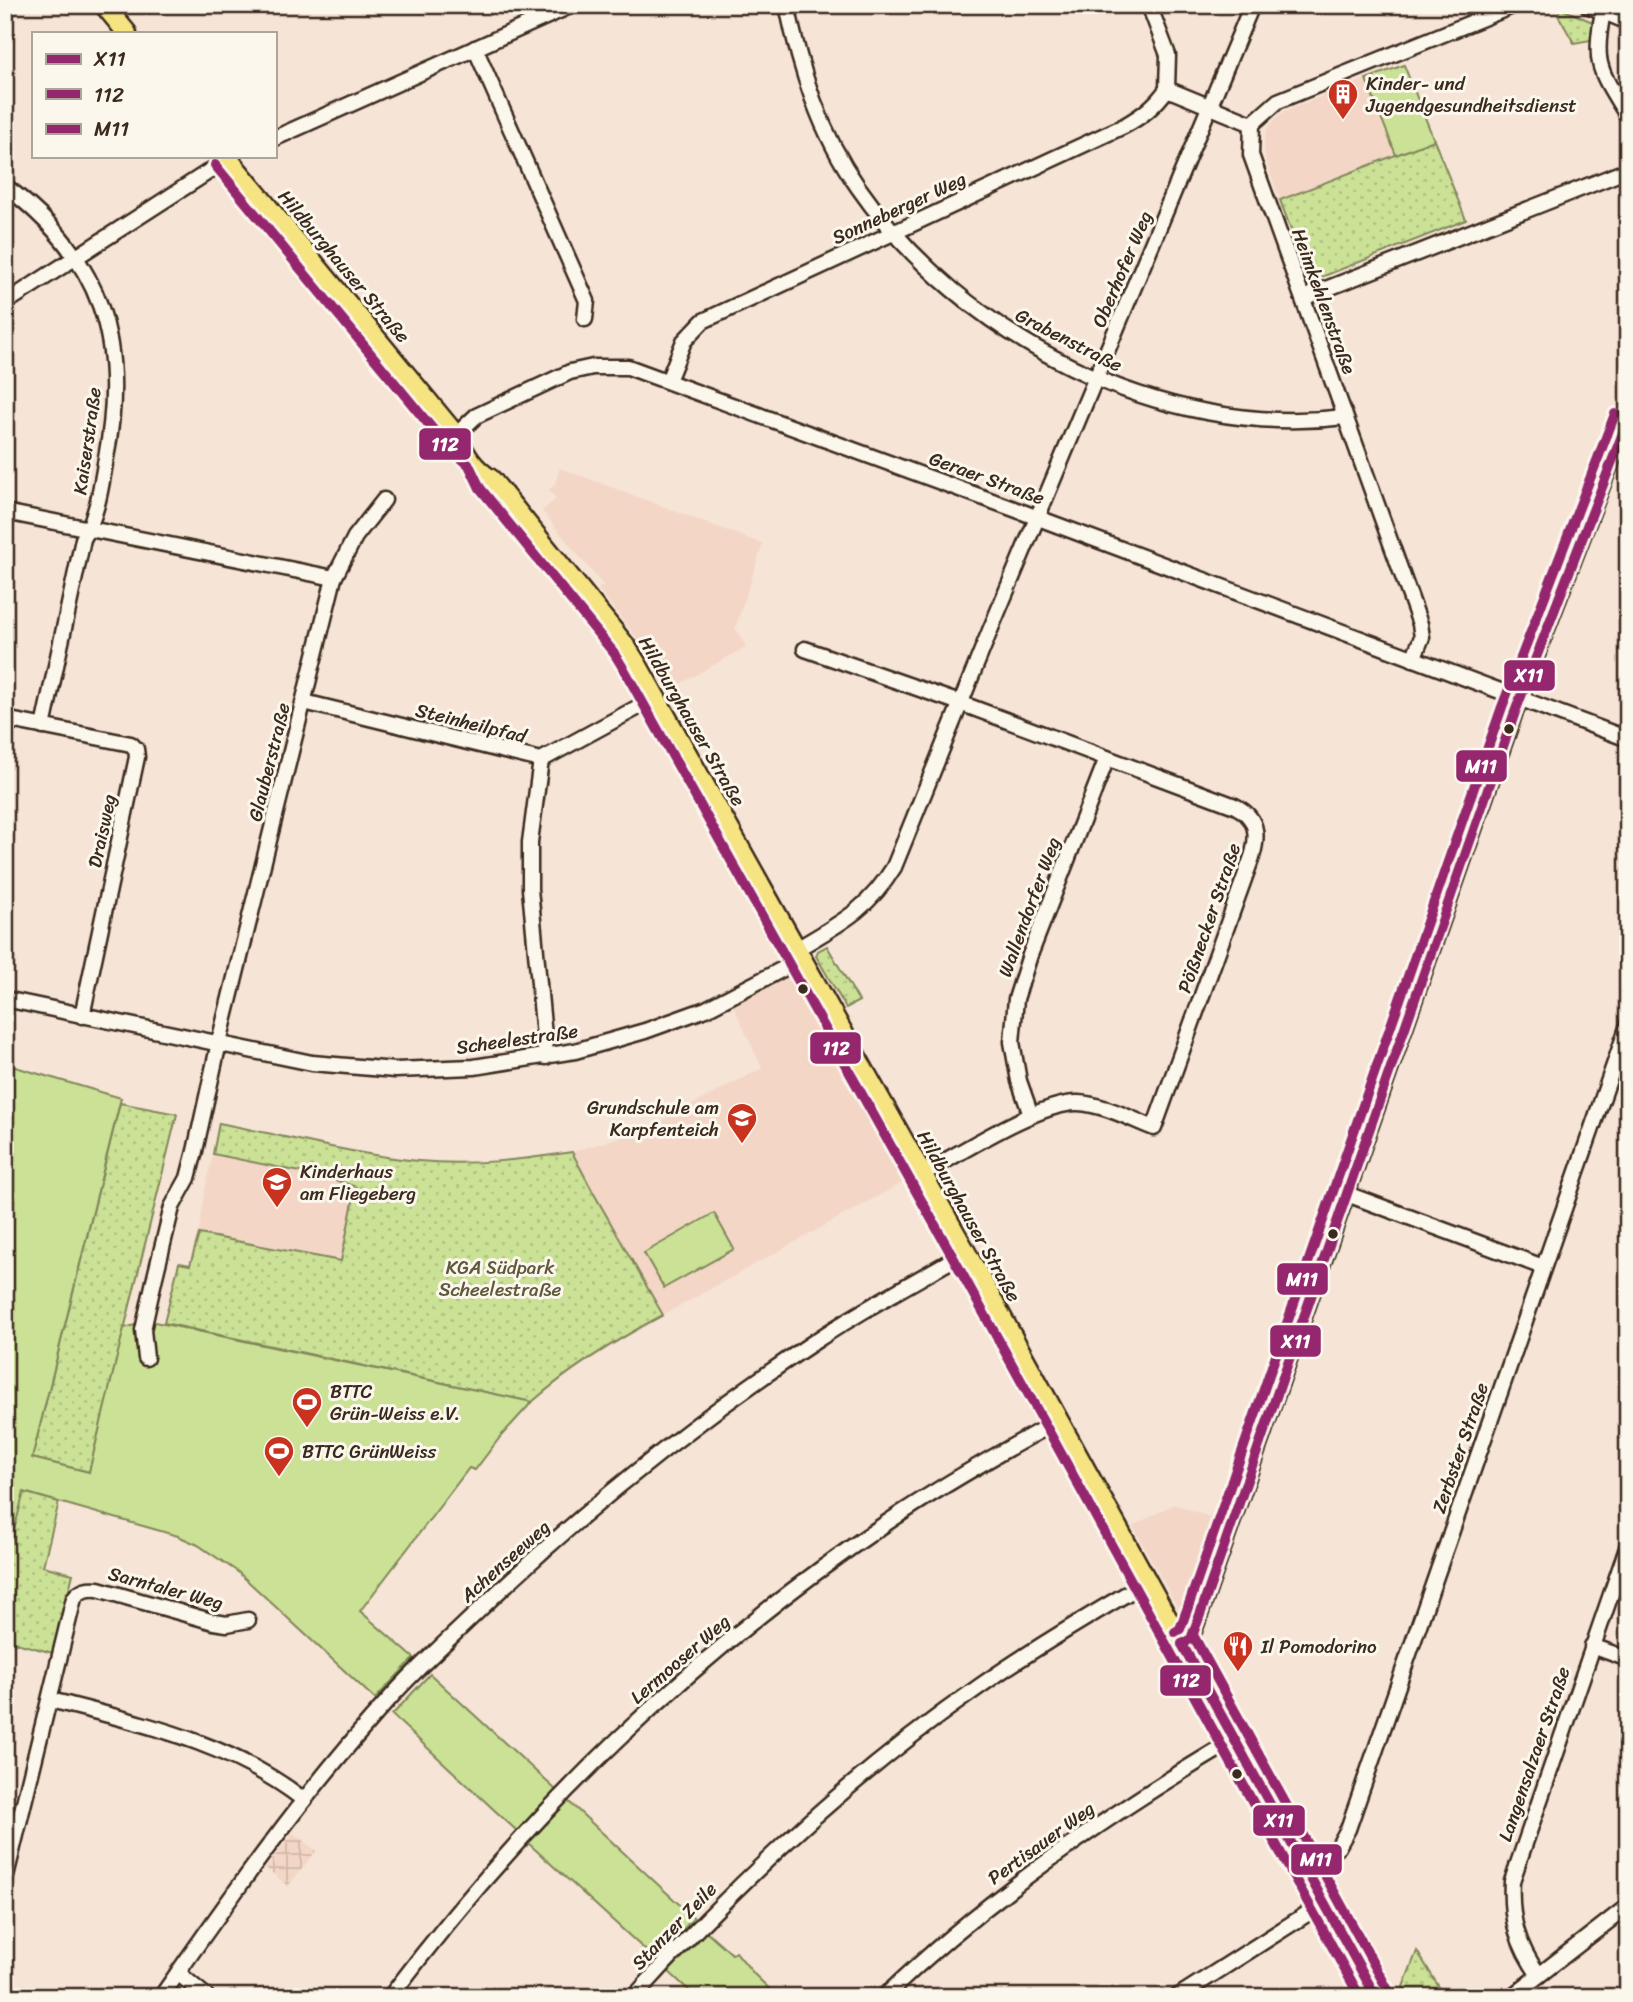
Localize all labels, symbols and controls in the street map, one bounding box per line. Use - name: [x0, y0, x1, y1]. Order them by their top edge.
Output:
- legend: [32, 32, 276, 158]
- text: X11: [93, 40, 126, 78]
- place label: Kinder- und Jugendgesundheitsdienst: [1365, 67, 1576, 122]
- text: 112: [94, 76, 124, 114]
- building icon: Kinder- und Jugendgesundheitsdienst: [1326, 77, 1360, 121]
- text: M11: [94, 110, 129, 148]
- street label: Sonneberger Weg: [826, 162, 972, 254]
- street label: Hildburghauser Straße: [269, 182, 419, 351]
- street label: Oberhofer Weg: [1083, 205, 1161, 333]
- street label: Heimkehlenstraße: [1282, 223, 1366, 379]
- street label: Grabenstraße: [1010, 299, 1129, 381]
- street label: Kaiserstraße: [63, 385, 111, 497]
- line badge: 112: [418, 427, 472, 461]
- text: 112: [431, 428, 459, 461]
- street label: Geraer Straße: [925, 442, 1050, 514]
- street label: Hildburghauser Straße: [630, 629, 755, 813]
- line badge: X11: [1503, 659, 1556, 692]
- text: X11: [1514, 659, 1543, 692]
- street label: Steinheilpfad: [412, 693, 532, 753]
- street label: Glauberstraße: [238, 699, 300, 825]
- unlabelled marker: [1502, 722, 1516, 736]
- line badge: M11: [1455, 749, 1508, 783]
- text: M11: [1464, 750, 1497, 783]
- street label: Draisweg: [78, 791, 126, 871]
- street label: Wallendorfer Weg: [988, 832, 1070, 982]
- street label: Pößnecker Straße: [1168, 838, 1250, 998]
- unlabelled marker: [796, 982, 810, 996]
- street label: Scheelestraße: [454, 1014, 580, 1064]
- line badge: 112: [809, 1031, 862, 1065]
- text: 112: [822, 1032, 850, 1065]
- place label: Grundschule am Karpfenteich: [587, 1091, 719, 1146]
- school or university icon: Grundschule am Karpfenteich: [725, 1101, 759, 1145]
- street label: Hildburghauser Straße: [908, 1124, 1030, 1308]
- place label: Kinderhaus am Fliegeberg: [300, 1155, 416, 1210]
- school or university icon: Kinderhaus am Fliegeberg: [260, 1165, 294, 1209]
- unlabelled marker: [1326, 1227, 1340, 1241]
- park label: KGA Südpark Scheelestraße: [439, 1251, 562, 1306]
- line badge: M11: [1276, 1262, 1329, 1296]
- text: M11: [1285, 1263, 1318, 1296]
- line badge: X11: [1269, 1324, 1322, 1358]
- text: X11: [1281, 1325, 1310, 1358]
- place label: BTTC Grün-Weiss e.V.: [330, 1375, 460, 1430]
- street label: Zerbster Straße: [1422, 1378, 1498, 1518]
- sports icon: BTTC Grün-Weiss e.V.: [290, 1385, 324, 1429]
- sports icon: BTTC GrünWeiss: [262, 1434, 296, 1478]
- place label: BTTC GrünWeiss: [302, 1435, 436, 1468]
- street label: Achenseeweg: [452, 1511, 558, 1611]
- street label: Sarntaler Weg: [105, 1557, 227, 1619]
- street label: Lermooser Weg: [622, 1606, 738, 1712]
- restaurant icon: Il Pomodorino: [1221, 1629, 1255, 1673]
- place label: Il Pomodorino: [1260, 1630, 1377, 1663]
- street label: Langensalzaer Straße: [1489, 1662, 1580, 1846]
- line badge: 112: [1159, 1664, 1212, 1697]
- text: 112: [1172, 1664, 1200, 1697]
- unlabelled marker: [1230, 1767, 1244, 1781]
- street label: Pertisauer Weg: [980, 1792, 1102, 1893]
- line badge: X11: [1252, 1804, 1306, 1837]
- text: X11: [1264, 1804, 1293, 1837]
- line badge: M11: [1290, 1843, 1343, 1876]
- text: M11: [1299, 1843, 1332, 1876]
- street label: Stanzer Zeile: [623, 1874, 725, 1978]

